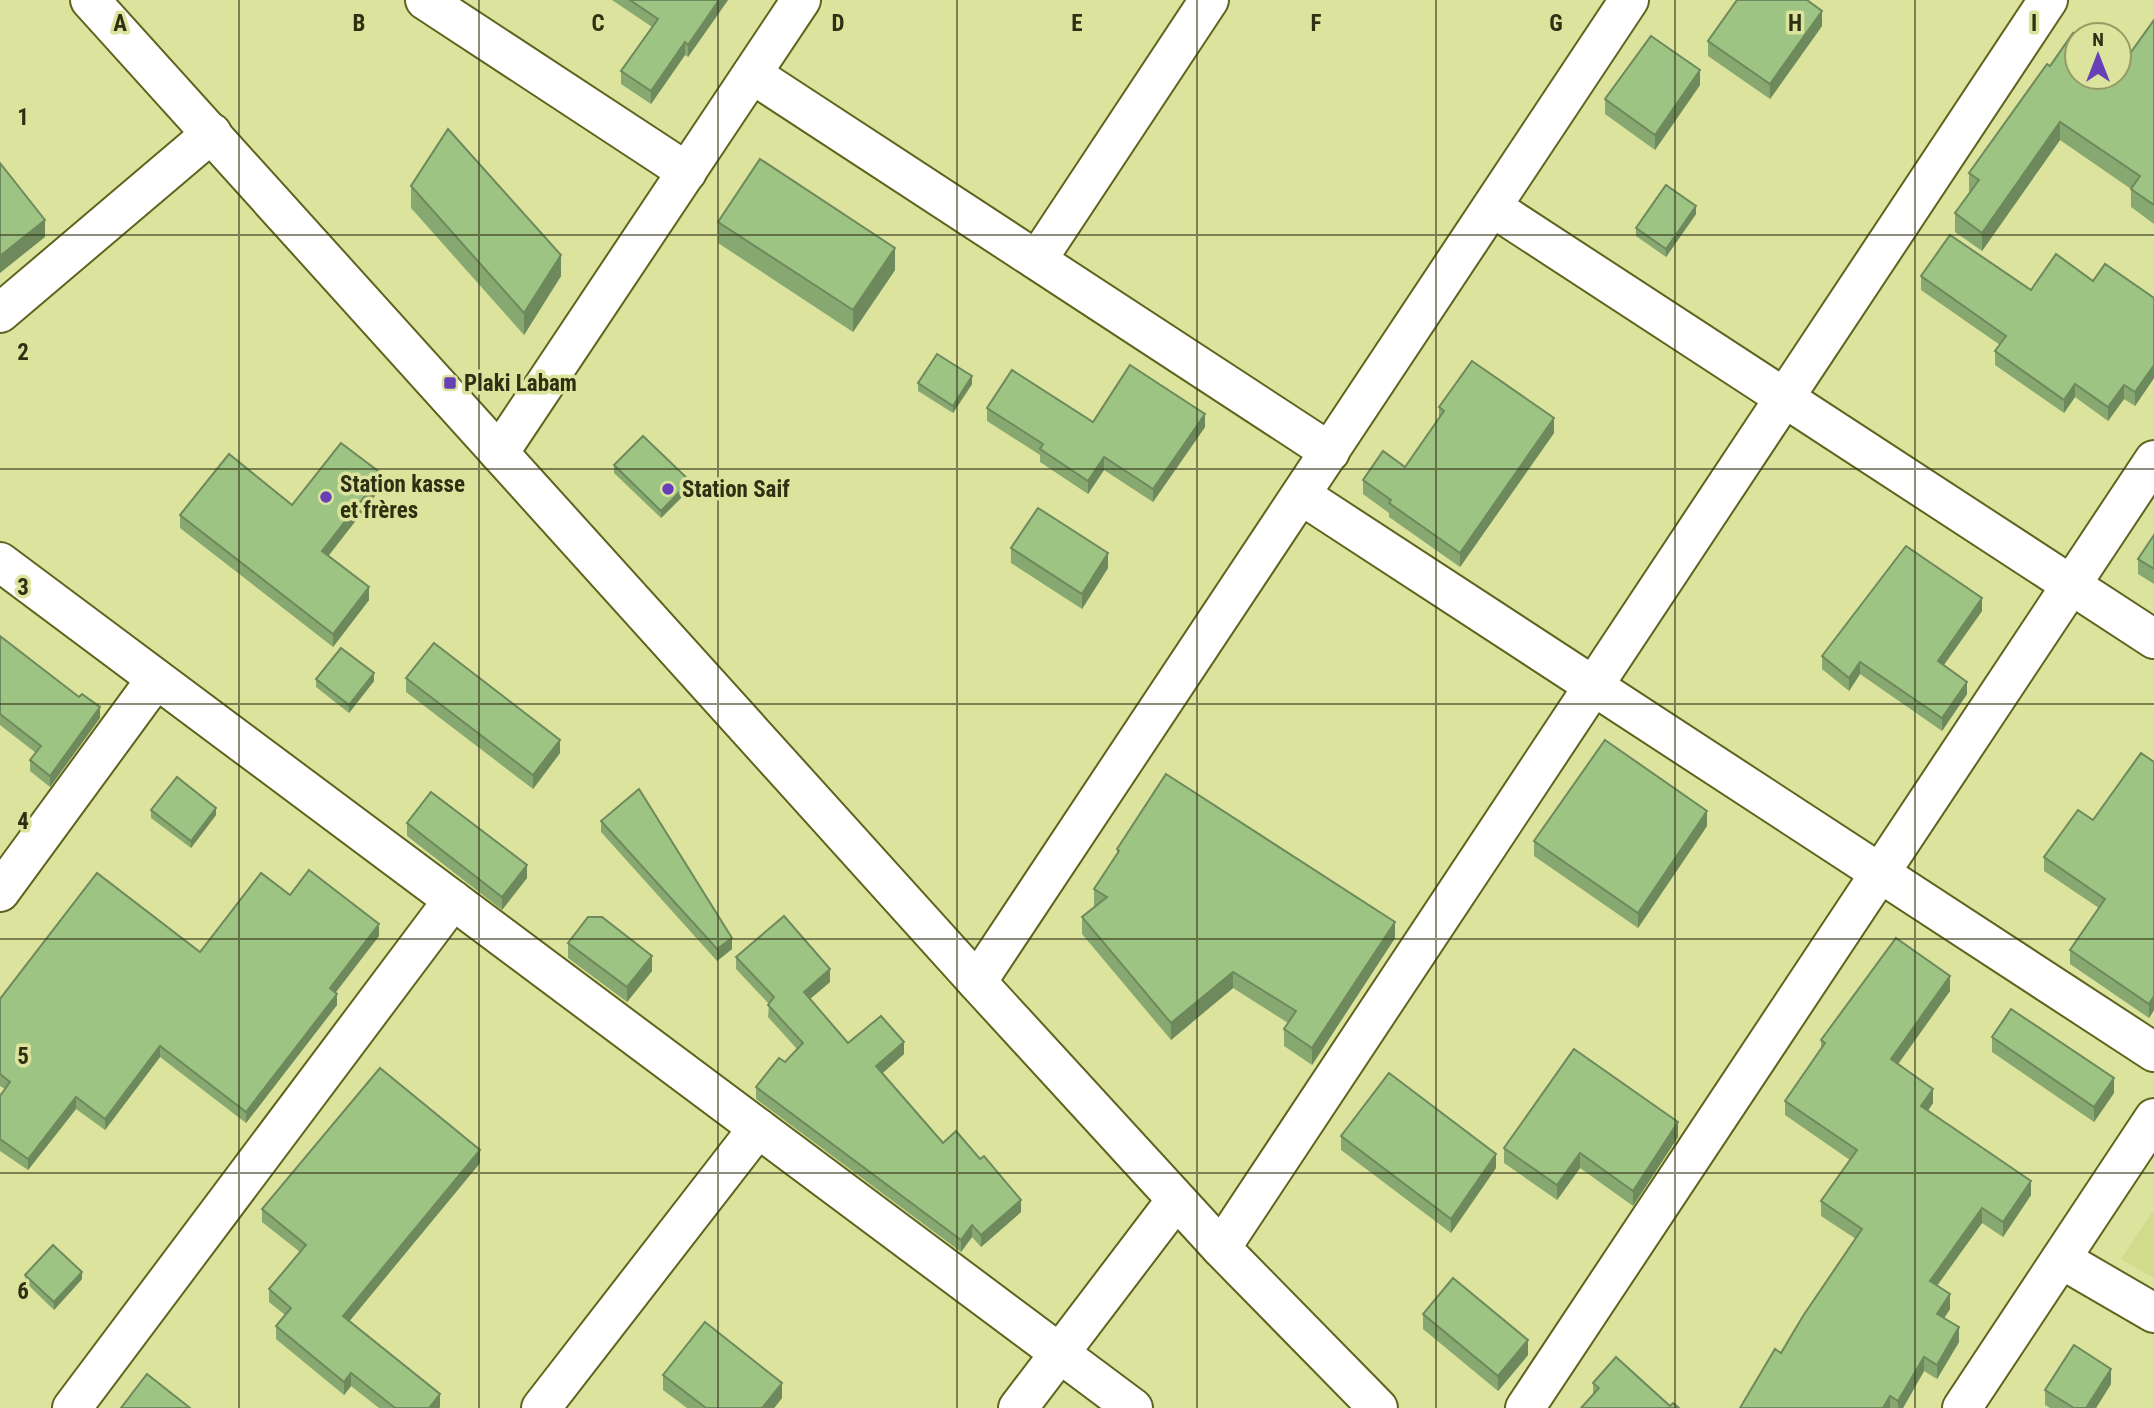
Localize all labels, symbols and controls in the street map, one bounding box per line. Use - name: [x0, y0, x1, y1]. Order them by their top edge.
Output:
- text: A: [113, 10, 127, 37]
- text: B: [353, 10, 365, 37]
- text: C: [591, 10, 605, 37]
- text: D: [832, 10, 845, 37]
- text: E: [1071, 10, 1083, 37]
- text: F: [1311, 10, 1322, 37]
- text: G: [1549, 10, 1563, 37]
- text: H: [1788, 10, 1802, 37]
- text: I: [2031, 10, 2037, 37]
- north arrow: [2063, 21, 2133, 91]
- text: N: [2092, 28, 2104, 51]
- text: 1: [17, 104, 29, 131]
- text: 2: [17, 339, 29, 366]
- place label: Plaki Labam: [464, 370, 577, 397]
- marker: Plaki Labam: [442, 375, 458, 391]
- place label: Station kasse et frères: [340, 471, 465, 524]
- place label: Station Saif: [682, 476, 790, 503]
- marker: Station Saif: [660, 481, 676, 497]
- marker: Station kasse et frères: [318, 489, 334, 505]
- text: 3: [17, 574, 29, 601]
- text: 4: [17, 808, 29, 835]
- text: 5: [17, 1043, 29, 1070]
- text: 6: [17, 1278, 29, 1305]

